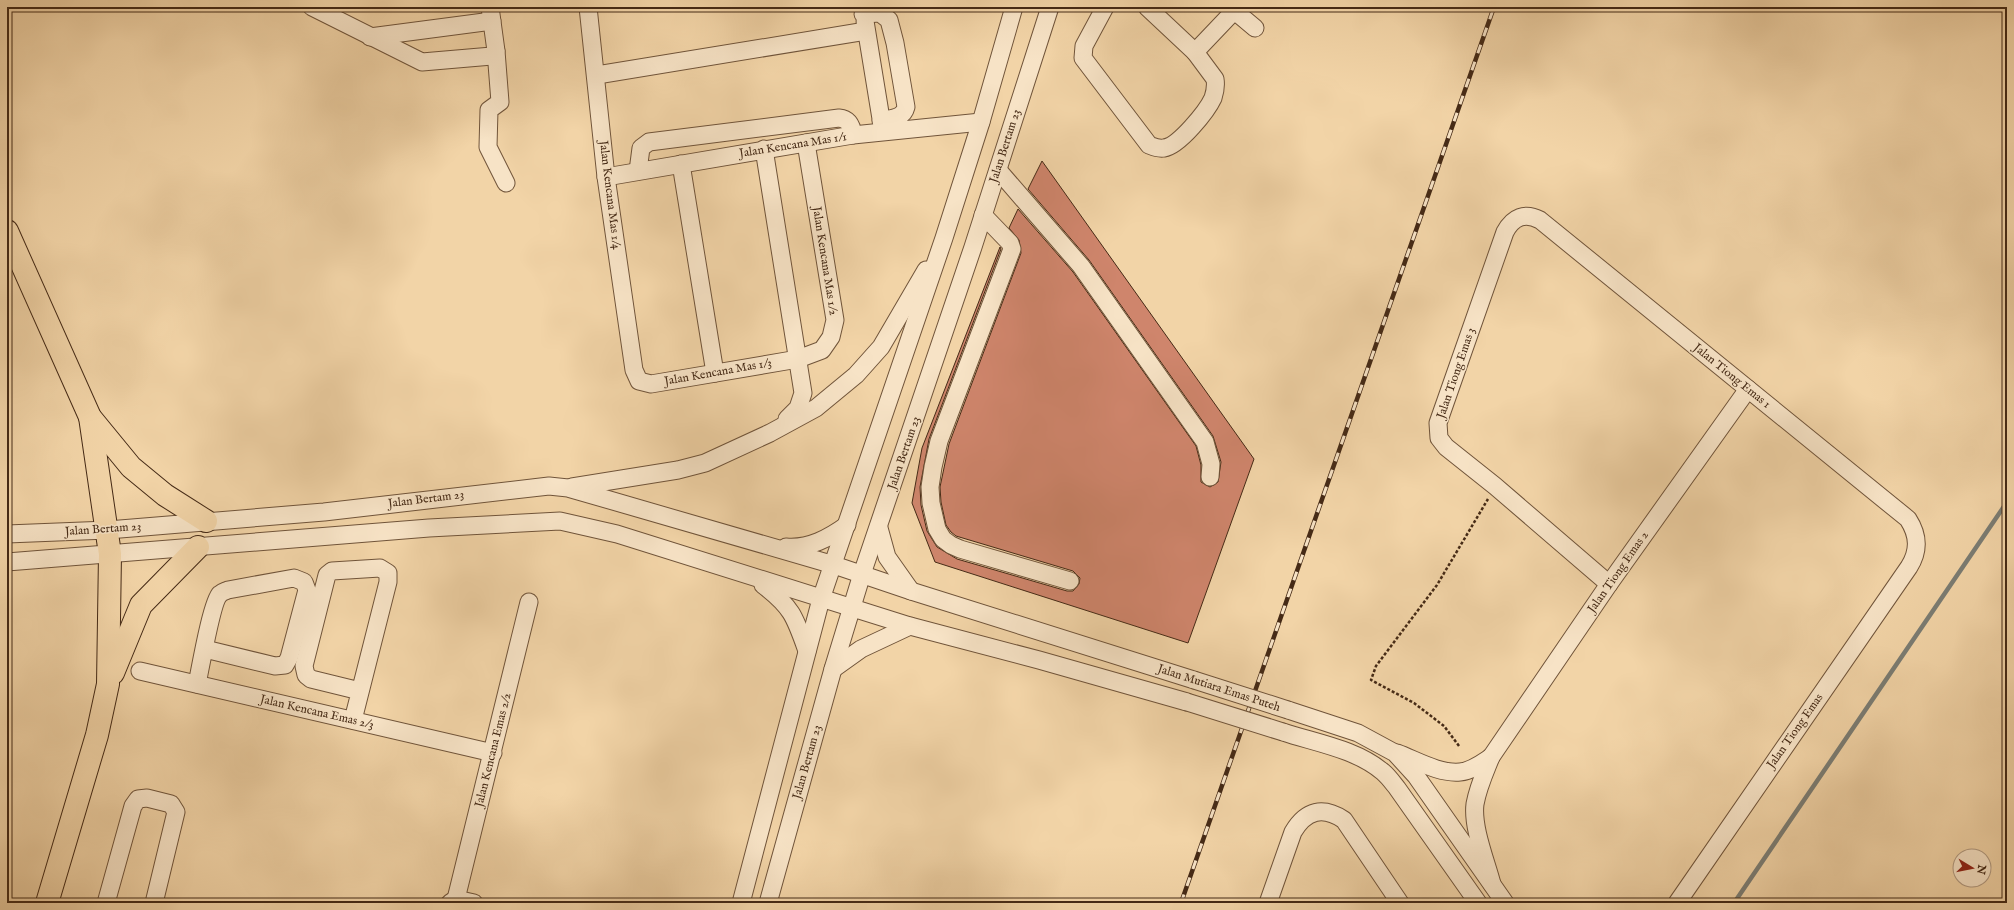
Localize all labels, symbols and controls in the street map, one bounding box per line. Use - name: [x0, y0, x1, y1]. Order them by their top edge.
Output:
- street label: Jalan Bertam 23: [985, 107, 1025, 187]
- street label: Jalan Kencana Mas 1/1: [736, 129, 848, 162]
- street label: Jalan Kencana Mas 1/4: [595, 138, 624, 251]
- street label: Jalan Kencana Mas 1/2: [808, 204, 841, 317]
- street label: Jalan Tiong Emas 3: [1433, 326, 1480, 423]
- street label: Jalan Tiong Emas 1: [1688, 339, 1774, 413]
- street label: Jalan Kencana Mas 1/3: [661, 355, 773, 390]
- street label: Jalan Bertam 23: [884, 414, 924, 494]
- street label: Jalan Bertam 23: [385, 487, 465, 512]
- street label: Jalan Bertam 23: [62, 519, 142, 540]
- street label: Jalan Tiong Emas 2: [1583, 528, 1653, 618]
- street label: Jalan Mutiara Emas Puteh: [1154, 660, 1283, 716]
- street label: Jalan Kencana Emas 2/3: [257, 691, 375, 733]
- street label: Jalan Kencana Emas 2/2: [471, 691, 516, 811]
- street label: Jalan Tiong Emas: [1762, 691, 1827, 774]
- street label: Jalan Bertam 23: [789, 723, 826, 803]
- north arrow: [1952, 848, 1992, 888]
- text: N: [1973, 863, 1989, 876]

